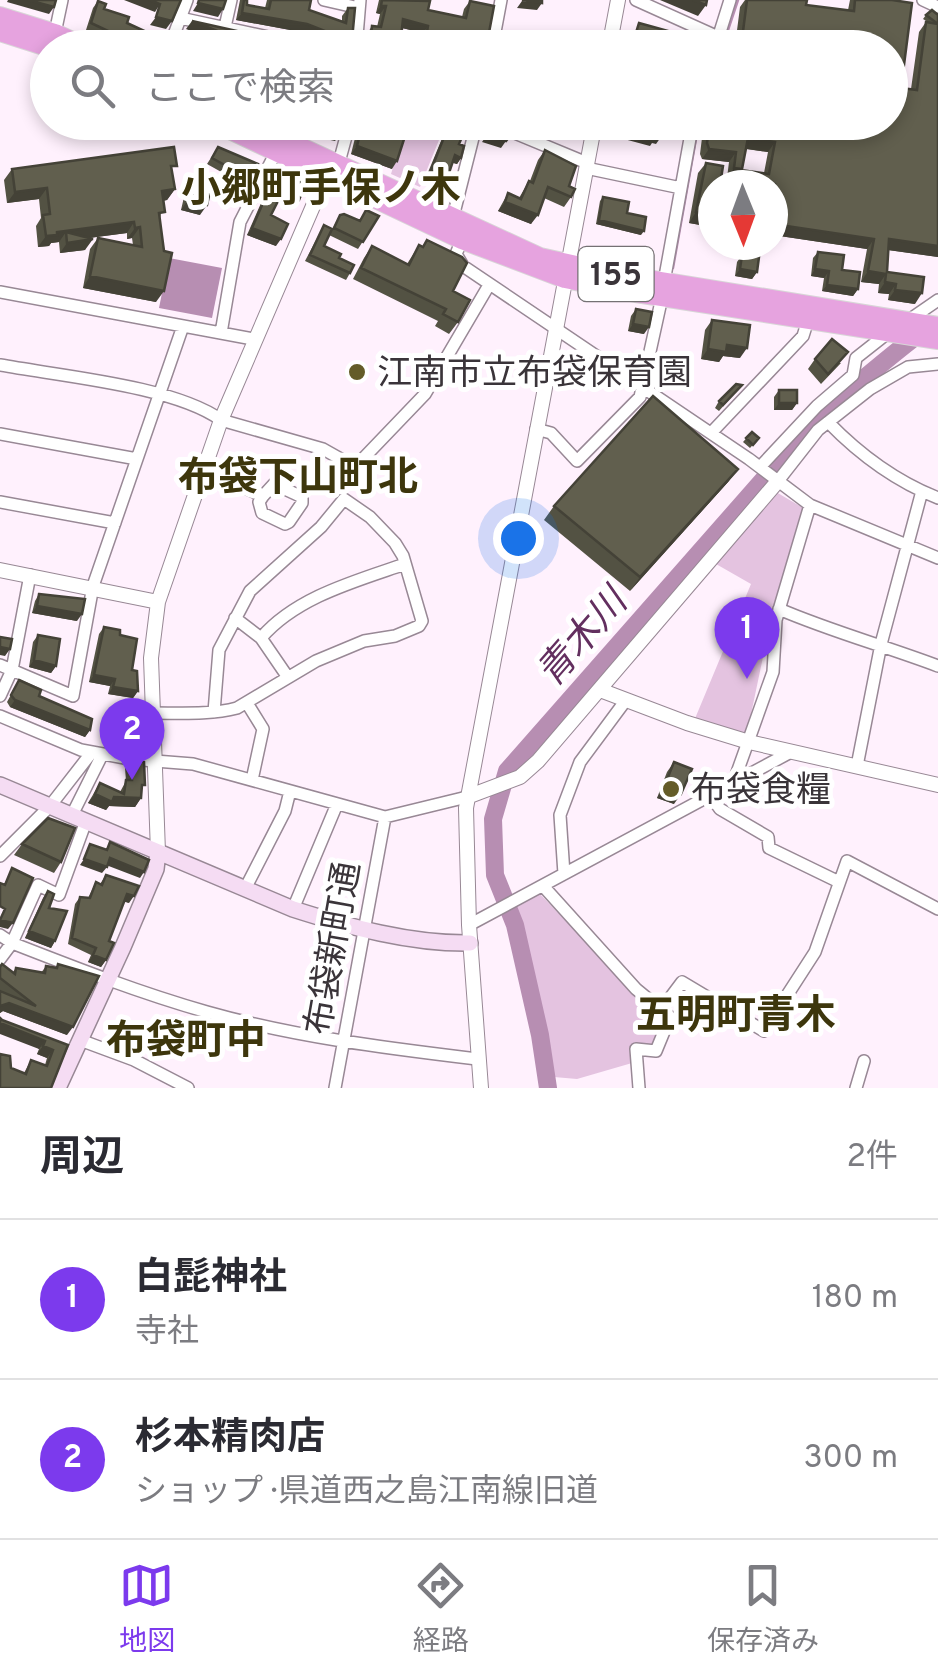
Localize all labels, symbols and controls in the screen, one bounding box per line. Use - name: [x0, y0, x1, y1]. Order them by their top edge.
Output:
- search box: [30, 30, 908, 140]
- icon: search: [65, 58, 120, 113]
- text: ここで検索: [145, 66, 335, 115]
- district label: 小郷町手保ノ木: [181, 166, 461, 216]
- north arrow: [698, 170, 788, 260]
- road number: 155: [578, 247, 654, 301]
- place label: 江南市立布袋保育園: [377, 353, 692, 397]
- marker: 江南市立布袋保育園: [346, 361, 368, 383]
- district label: 布袋下山町北: [178, 455, 418, 505]
- your location: [493, 513, 544, 564]
- water label: 青木川: [528, 577, 642, 698]
- pin: 1: [714, 596, 780, 679]
- pin: 2: [100, 698, 164, 780]
- place label: 布袋食糧: [691, 770, 831, 814]
- marker: 布袋食糧: [660, 778, 682, 800]
- street label: 布袋新町通: [298, 859, 372, 1039]
- district label: 五明町青木: [636, 993, 836, 1043]
- district label: 布袋町中: [106, 1018, 266, 1068]
- text: 周辺: [40, 1133, 124, 1186]
- text: 2件: [846, 1138, 898, 1178]
- text: 白髭神社: [135, 1255, 287, 1304]
- text: 1: [66, 1279, 79, 1319]
- text: 180 m: [812, 1279, 898, 1319]
- text: 寺社: [135, 1313, 199, 1353]
- text: 杉本精肉店: [135, 1415, 325, 1464]
- text: 2: [63, 1439, 82, 1479]
- text: 300 m: [804, 1439, 898, 1479]
- text: ショップ · 県道西之島江南線旧道: [135, 1473, 598, 1513]
- tab: 地図: [119, 1558, 175, 1661]
- tab: 経路: [413, 1558, 469, 1661]
- tab: 保存済み: [707, 1558, 819, 1661]

